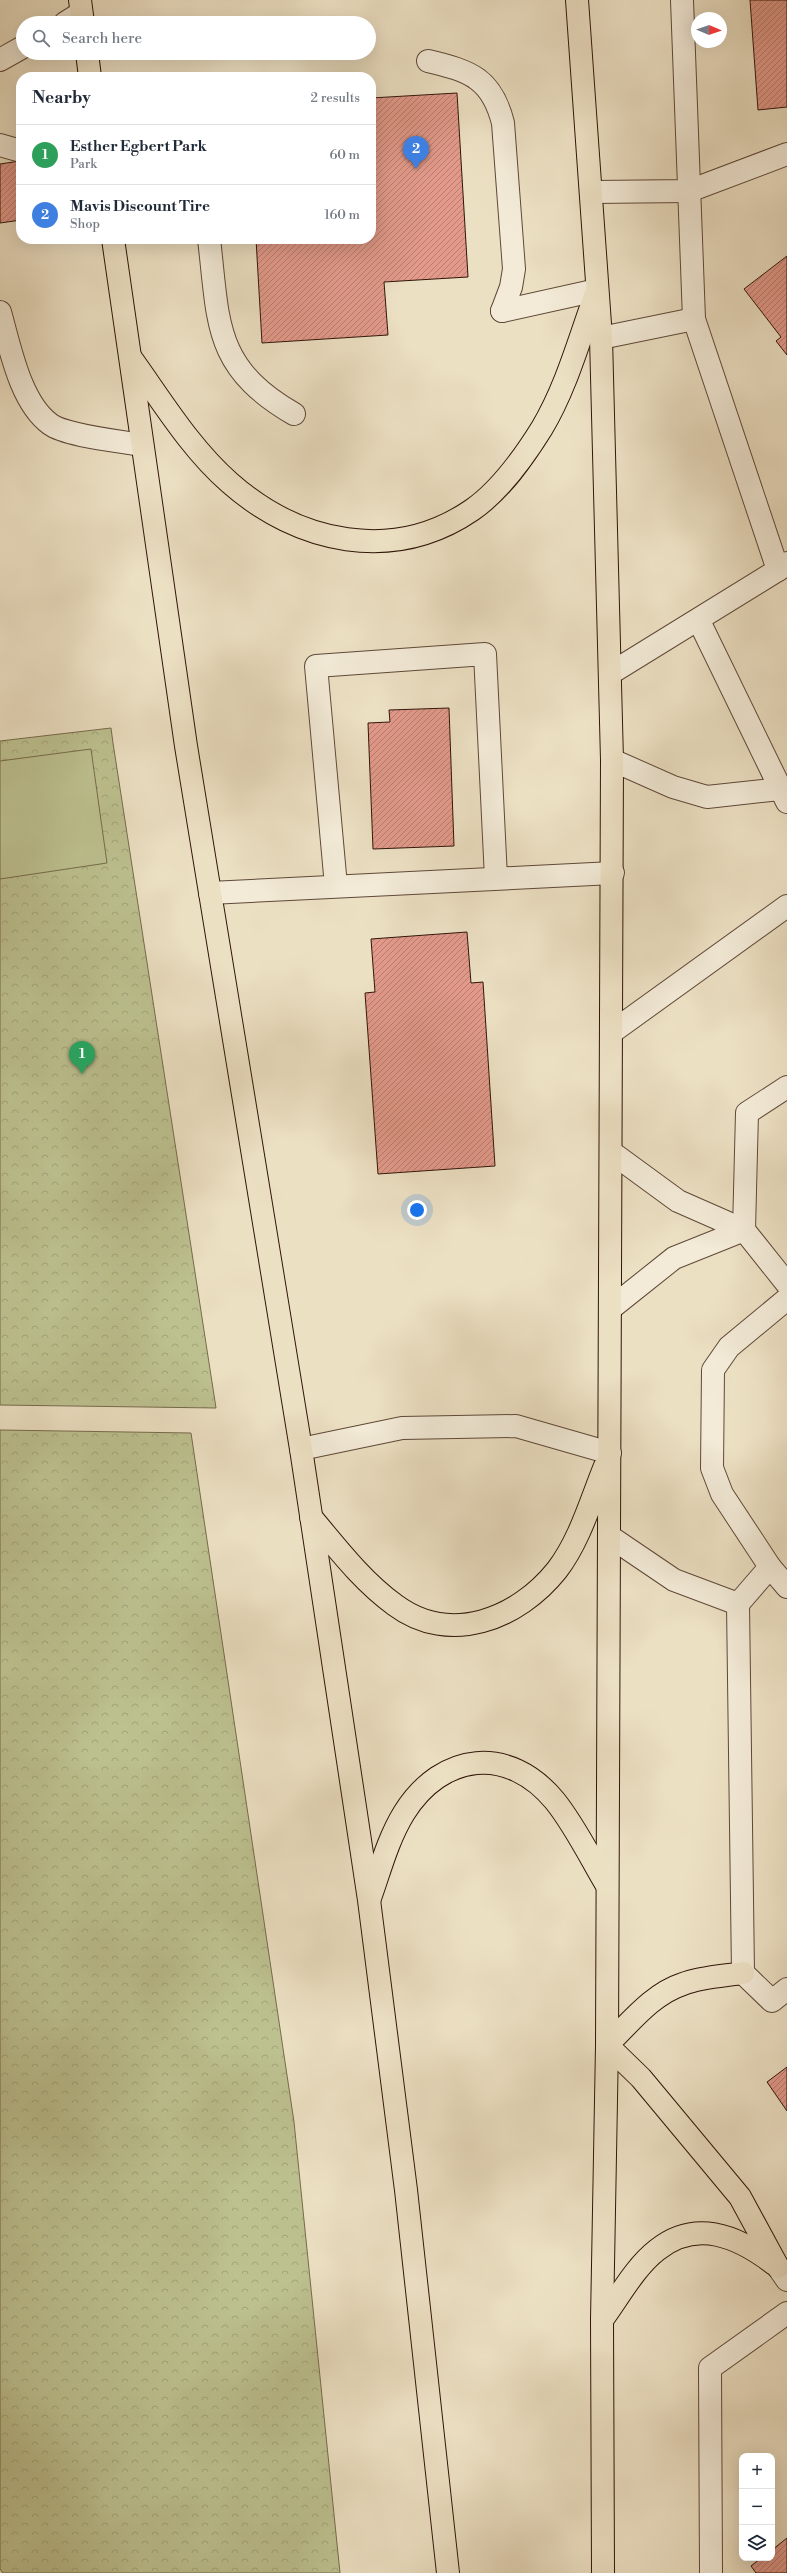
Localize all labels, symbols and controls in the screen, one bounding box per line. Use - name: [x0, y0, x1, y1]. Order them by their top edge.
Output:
- north arrow: [691, 12, 727, 48]
- search box: [16, 16, 376, 60]
- icon: search: [30, 27, 52, 49]
- text: Search here: [62, 29, 142, 48]
- text: Nearby: [32, 87, 91, 109]
- text: 2 results: [311, 90, 360, 106]
- pin: 2: [403, 136, 429, 169]
- text: Esther Egbert Park: [70, 137, 207, 156]
- text: 1: [42, 147, 48, 163]
- text: 60 m: [329, 147, 360, 163]
- text: Park: [70, 156, 97, 172]
- text: Mavis Discount Tire: [70, 197, 210, 216]
- text: 2: [41, 207, 49, 223]
- text: 160 m: [324, 207, 360, 223]
- text: Shop: [70, 216, 100, 232]
- pin: 1: [69, 1041, 95, 1074]
- your location: [407, 1200, 427, 1220]
- map controls: [739, 2453, 775, 2561]
- button: +: [739, 2453, 775, 2489]
- button: −: [739, 2489, 775, 2525]
- button: layers: [739, 2525, 775, 2561]

